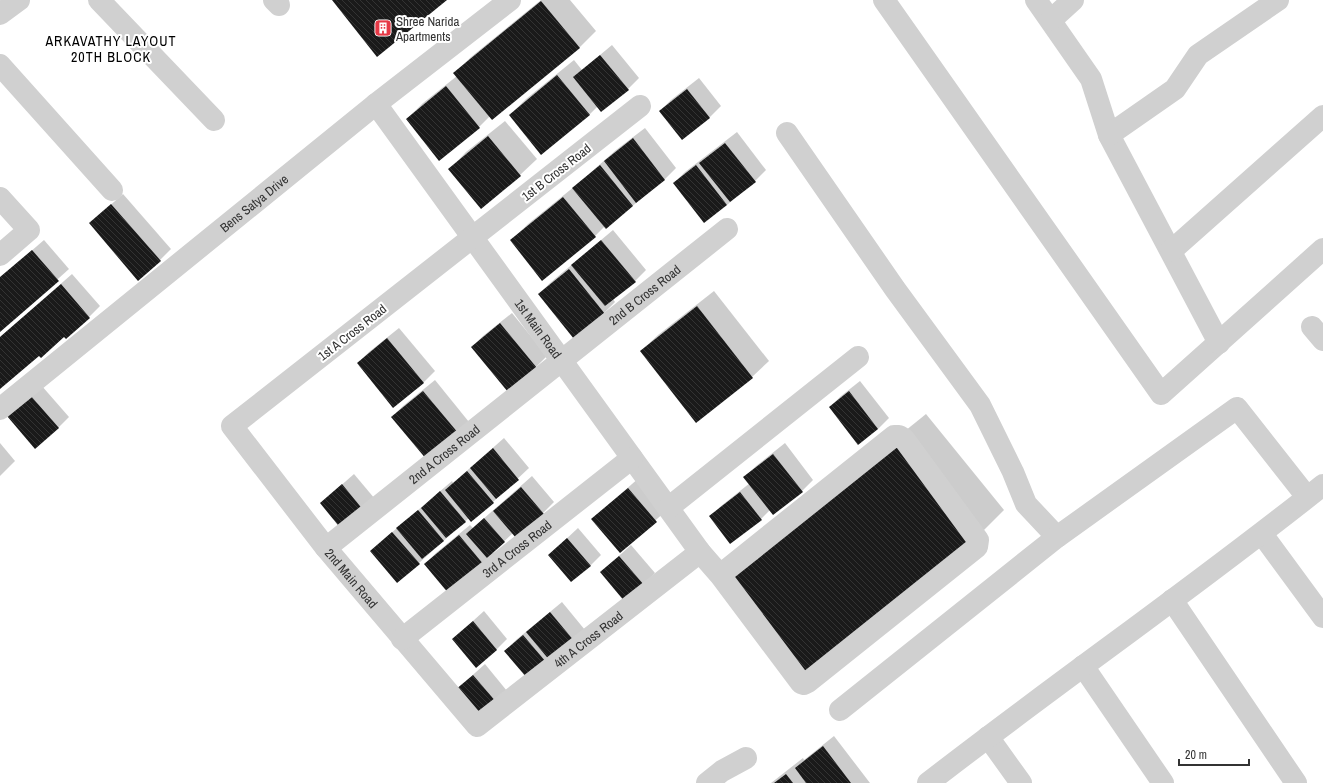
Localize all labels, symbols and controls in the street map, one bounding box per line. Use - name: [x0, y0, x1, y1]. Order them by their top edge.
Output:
- place label: Shree Narida Apartments: [395, 13, 459, 45]
- building icon: Shree Narida Apartments: [373, 18, 393, 38]
- district label: ARKAVATHY LAYOUT 20TH BLOCK: [44, 32, 177, 66]
- street label: 1st B Cross Road: [518, 140, 595, 205]
- street label: Bens Satya Drive: [217, 171, 292, 236]
- street label: 2nd B Cross Road: [605, 261, 684, 329]
- street label: 1st Main Road: [511, 296, 565, 362]
- street label: 1st A Cross Road: [315, 300, 390, 364]
- street label: 2nd A Cross Road: [406, 421, 484, 488]
- street label: 3rd A Cross Road: [479, 517, 555, 582]
- street label: 2nd Main Road: [321, 545, 381, 612]
- street label: 4th A Cross Road: [551, 607, 627, 672]
- scale bar: [1179, 741, 1249, 767]
- text: 20 m: [1185, 747, 1207, 763]

